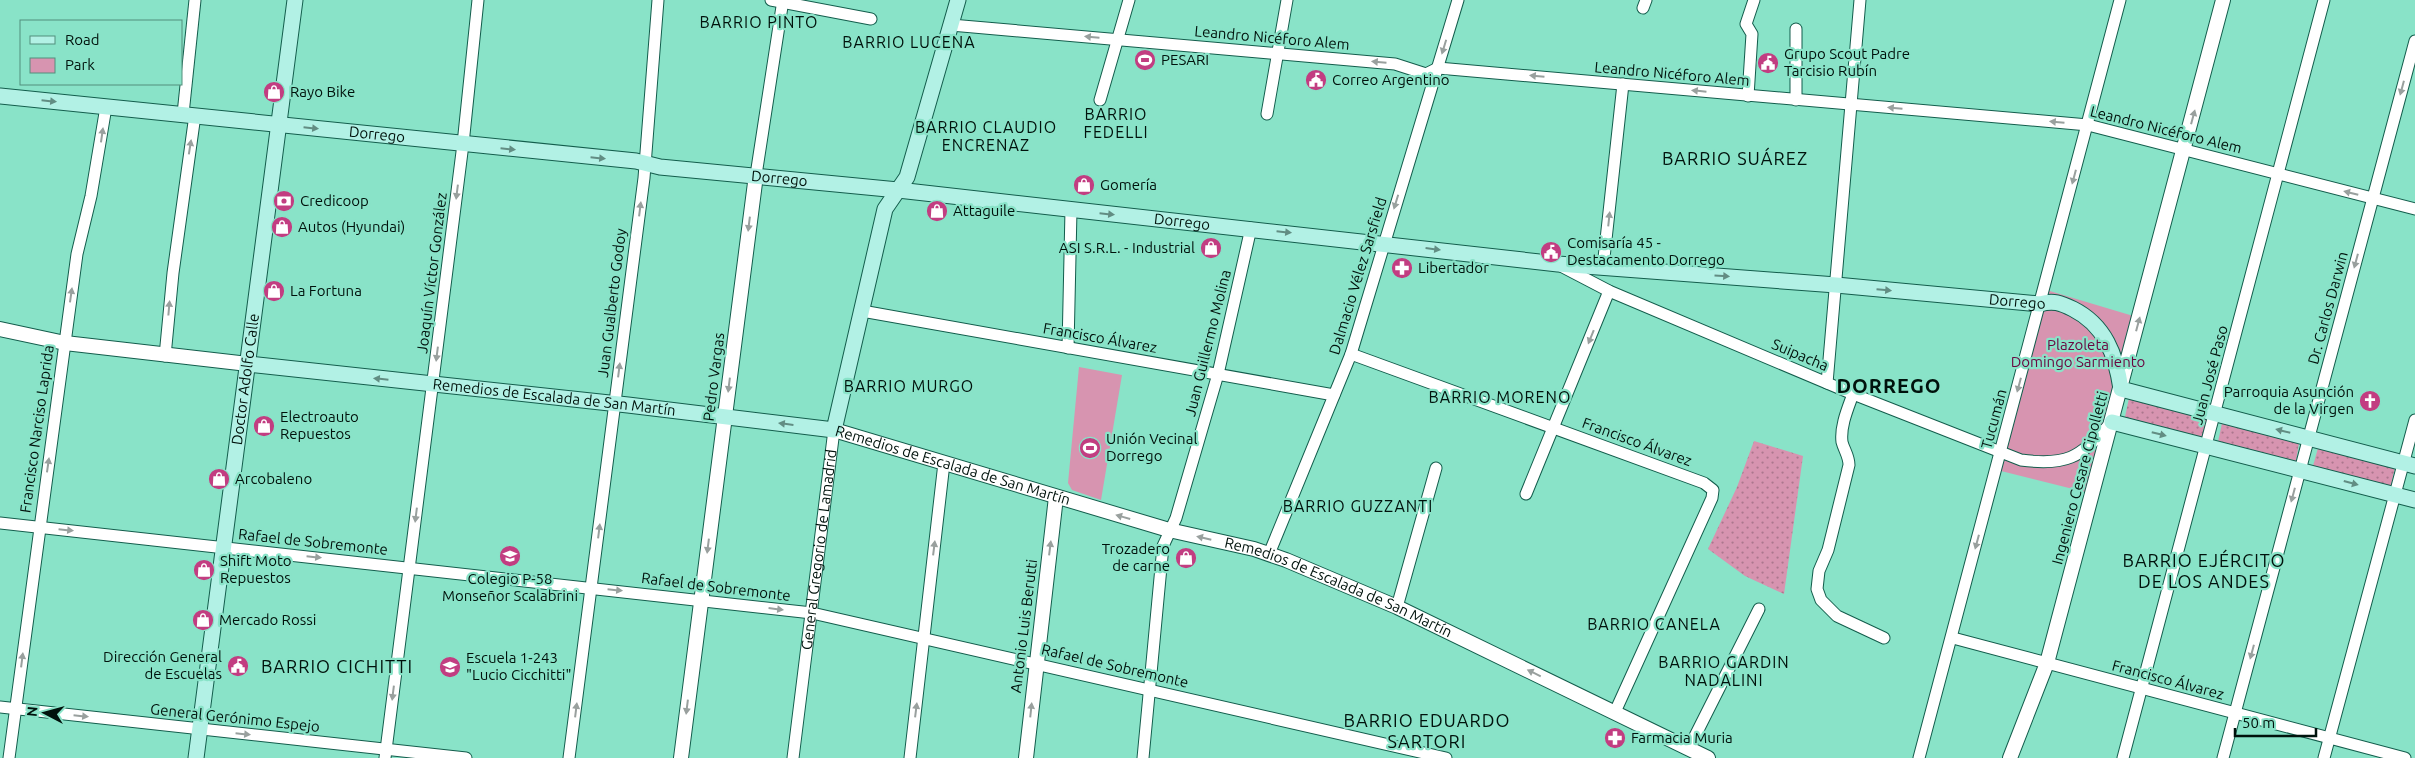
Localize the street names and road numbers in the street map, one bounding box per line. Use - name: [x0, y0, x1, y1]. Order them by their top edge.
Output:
- street label: Leandro Nicéforo Alem: [1194, 22, 1350, 53]
- street label: Leandro Nicéforo Alem: [1594, 58, 1750, 89]
- street label: Leandro Nicéforo Alem: [2089, 102, 2244, 157]
- street label: Dorrego: [348, 123, 406, 145]
- street label: Dorrego: [751, 167, 808, 189]
- street label: Joaquín Víctor González: [413, 191, 450, 354]
- street label: Dalmacio Vélez Sarsfield: [1325, 195, 1390, 357]
- street label: Dorrego: [1153, 210, 1211, 233]
- street label: Juan Gualberto Godoy: [594, 227, 629, 378]
- street label: Dr. Carlos Darwin: [2304, 250, 2351, 366]
- street label: Juan Guillermo Molina: [1181, 268, 1234, 418]
- street label: Dorrego: [1988, 290, 2047, 313]
- street label: Doctor Adolfo Calle: [228, 312, 262, 446]
- street label: Francisco Álvarez: [1042, 319, 1158, 356]
- street label: Juan José Paso: [2188, 323, 2231, 426]
- street label: Pedro Vargas: [700, 332, 727, 422]
- street label: Suipacha: [1769, 335, 1831, 374]
- street label: Francisco Narciso Laprida: [16, 344, 57, 514]
- street label: Remedios de Escalada de San Martín: [432, 375, 677, 419]
- street label: Tucumán: [1977, 387, 2010, 451]
- street label: Ingeniero Cesare Cipolletti: [2048, 389, 2111, 566]
- street label: Francisco Álvarez: [1580, 414, 1694, 469]
- street label: Remedios de Escalada de San Martín: [833, 422, 1073, 508]
- street label: General Gregorio de Lamadrid: [798, 448, 840, 651]
- street label: Rafael de Sobremonte: [237, 525, 389, 558]
- street label: Remedios de Escalada de San Martín: [1223, 534, 1455, 640]
- street label: Antonio Luis Berutti: [1007, 558, 1040, 694]
- street label: Rafael de Sobremonte: [640, 569, 792, 604]
- street label: Rafael de Sobremonte: [1040, 640, 1190, 691]
- street label: Francisco Álvarez: [2110, 656, 2226, 703]
- street label: General Gerónimo Espejo: [149, 700, 321, 735]

